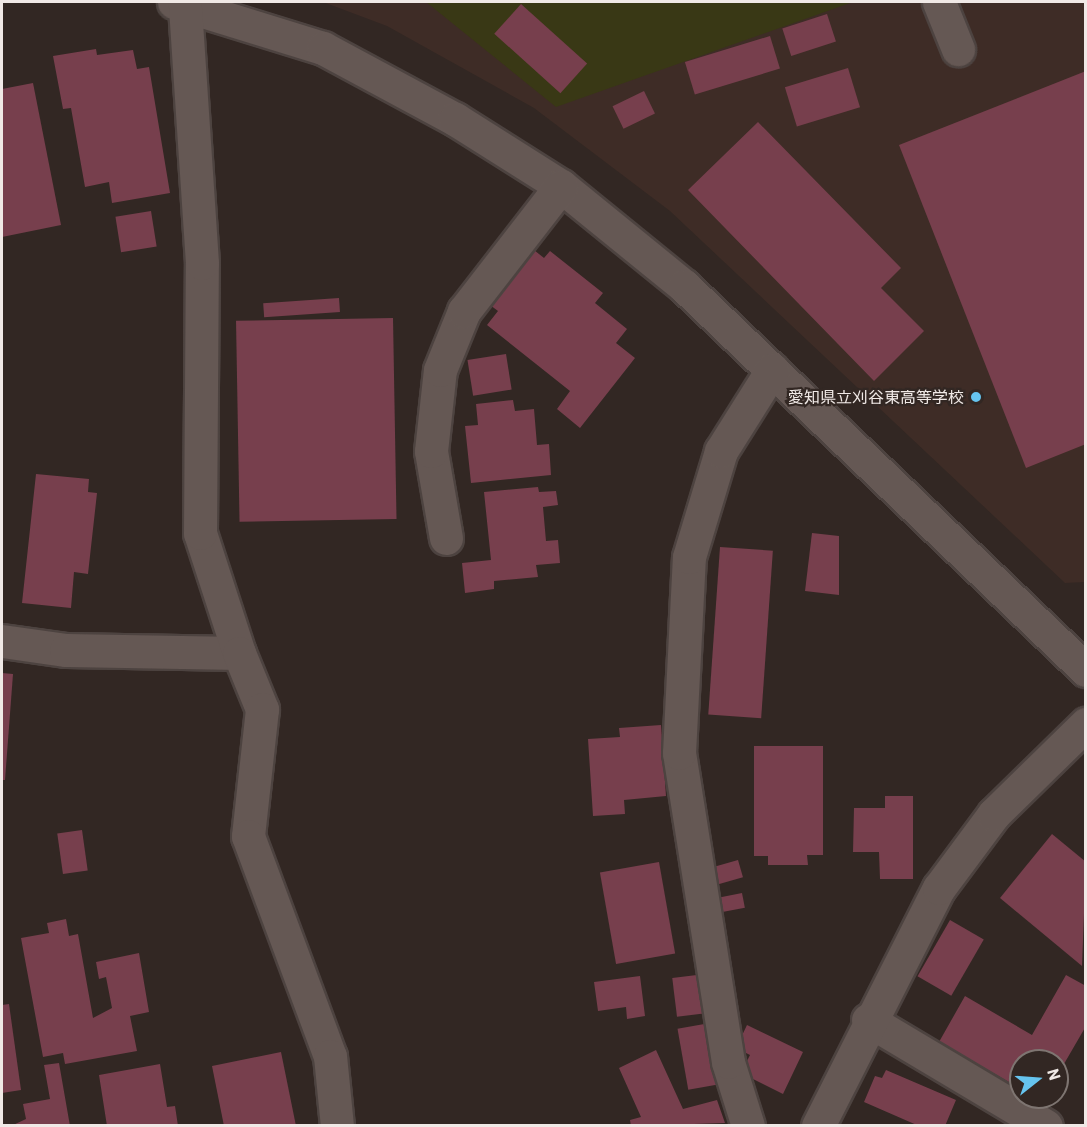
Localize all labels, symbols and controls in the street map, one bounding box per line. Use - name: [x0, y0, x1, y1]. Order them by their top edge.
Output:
- place label: 愛知県立刈谷東高等学校: [788, 387, 964, 407]
- marker: 愛知県立刈谷東高等学校: [969, 390, 983, 404]
- north arrow: [1009, 1049, 1069, 1109]
- text: N: [1044, 1066, 1065, 1082]

